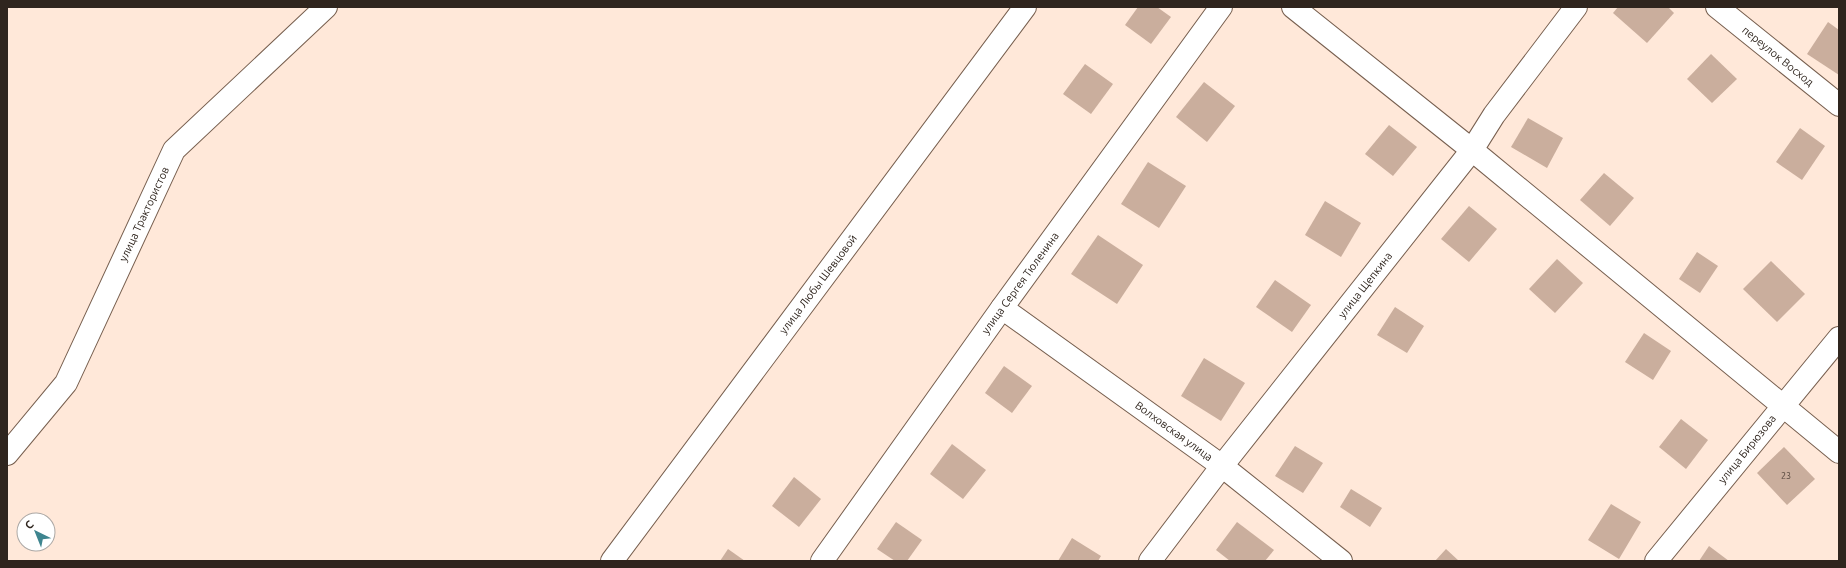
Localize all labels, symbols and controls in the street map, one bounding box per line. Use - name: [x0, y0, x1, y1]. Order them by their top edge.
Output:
- street label: переулок Восход: [1740, 24, 1816, 89]
- street label: улица Трактористов: [117, 165, 171, 263]
- street label: улица Сергея Тюленина: [979, 230, 1061, 336]
- street label: улица Любы Шевцовой: [777, 232, 859, 336]
- street label: улица Щепкина: [1336, 250, 1394, 320]
- street label: Волховская улица: [1133, 399, 1215, 463]
- street label: улица Бирюзова: [1716, 412, 1778, 486]
- house number: 23: [1781, 471, 1791, 481]
- north arrow: [16, 512, 56, 552]
- text: С: [23, 518, 36, 531]

